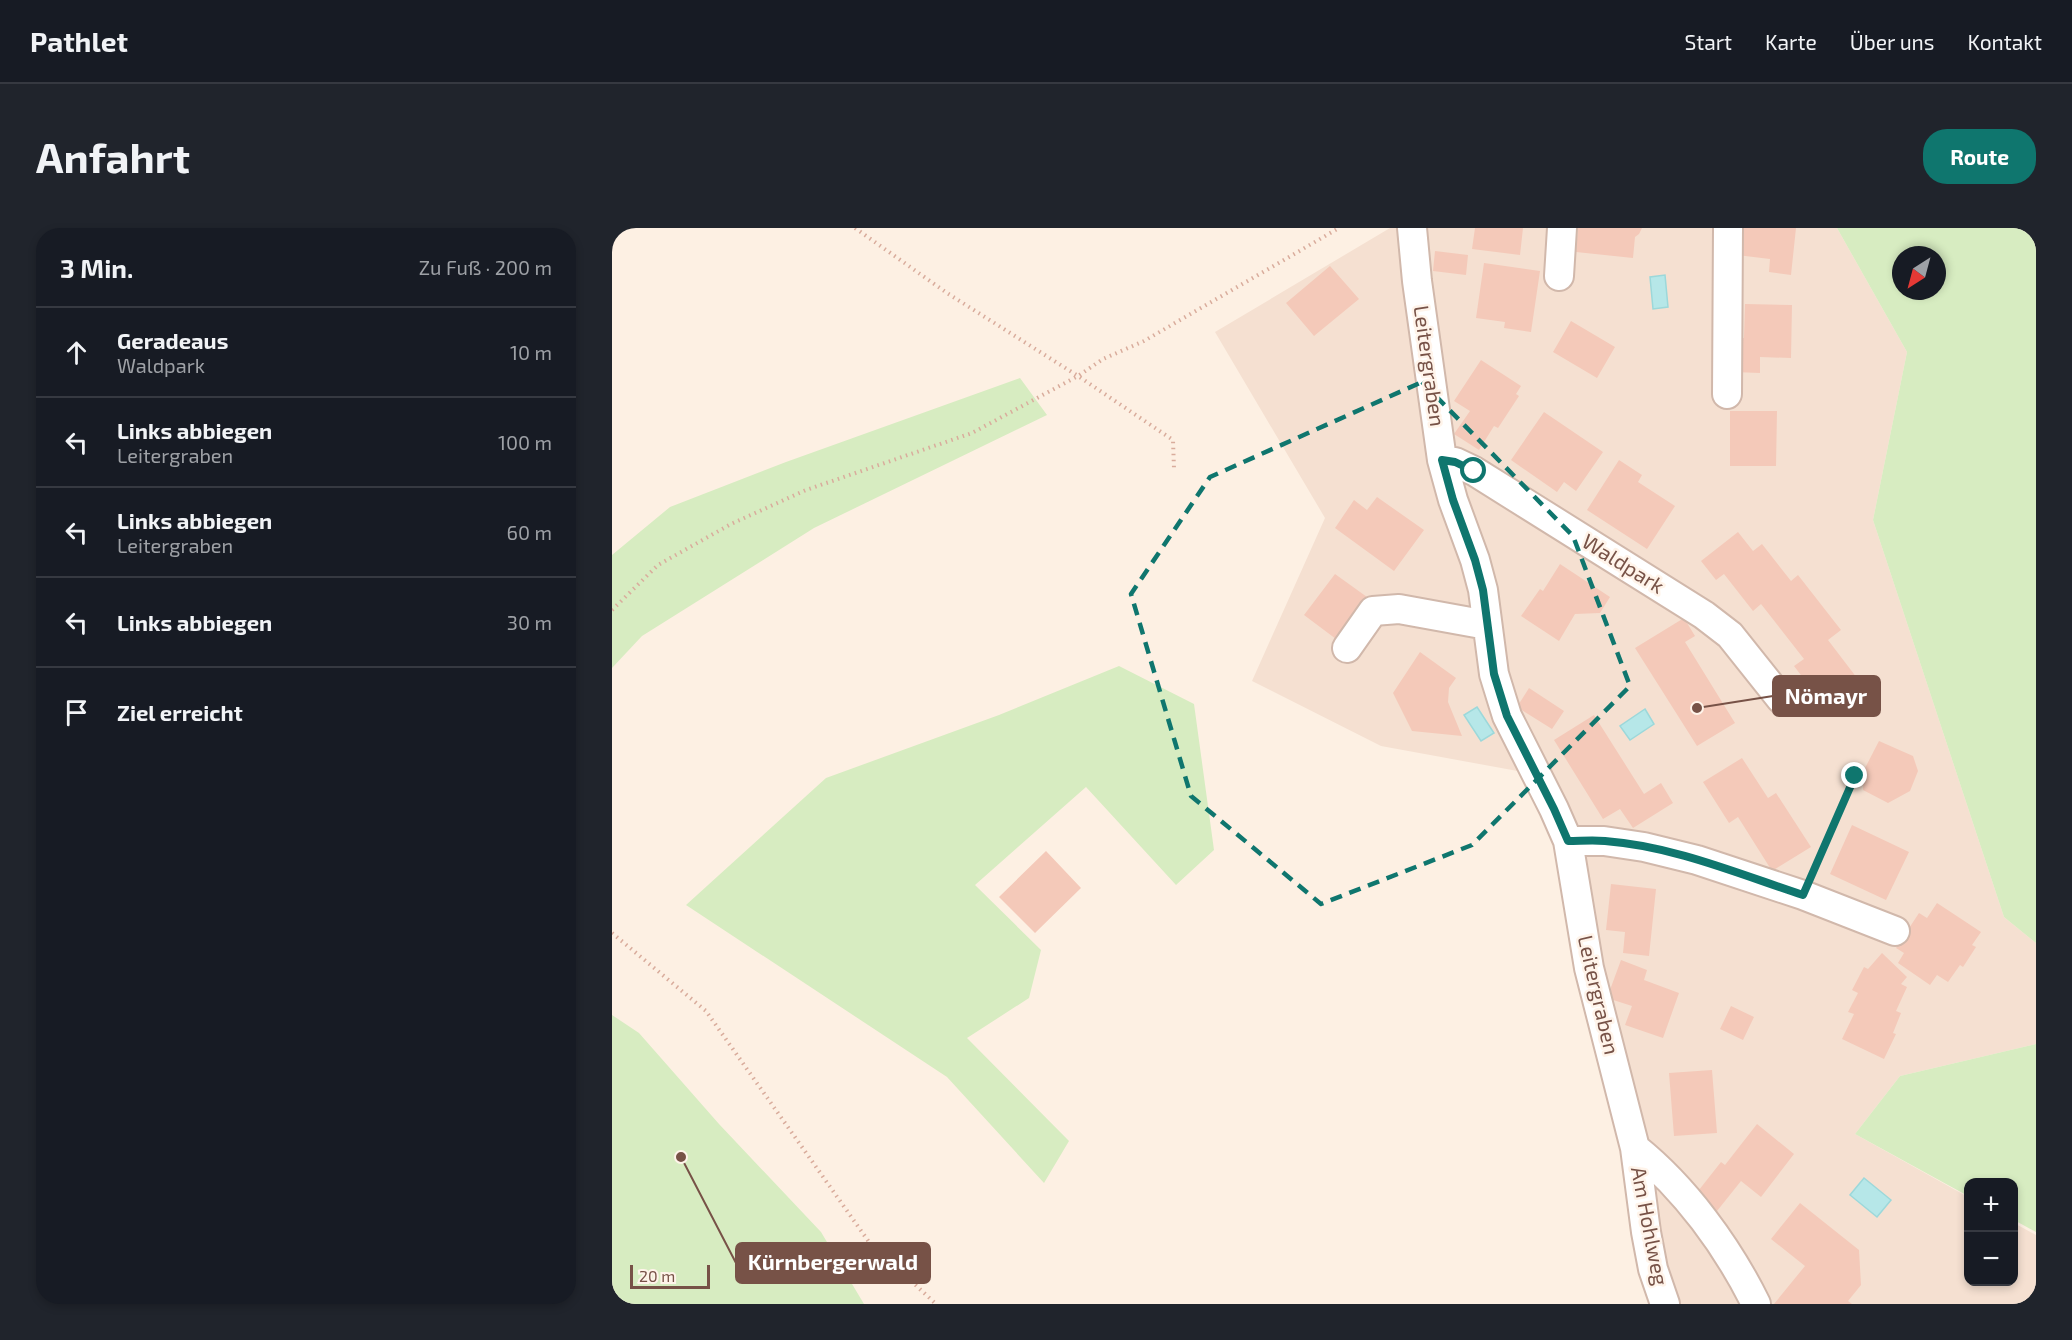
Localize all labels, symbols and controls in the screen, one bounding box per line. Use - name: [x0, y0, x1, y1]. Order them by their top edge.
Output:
- text: Pathlet: [30, 24, 128, 58]
- text: Start: [1685, 29, 1732, 54]
- text: Karte: [1765, 29, 1817, 54]
- text: Über uns: [1850, 29, 1935, 54]
- text: Kontakt: [1968, 29, 2042, 54]
- button: Route: [1923, 129, 2036, 184]
- text: Anfahrt: [36, 131, 190, 181]
- north arrow: [1892, 246, 1946, 300]
- text: 3 Min.: [60, 252, 133, 283]
- text: Zu Fuß · 200 m: [419, 255, 552, 279]
- street label: Leitergraben: [1410, 304, 1451, 428]
- text: Geradeaus: [117, 327, 228, 353]
- icon: ahead: [60, 336, 93, 369]
- text: 10 m: [510, 340, 552, 364]
- text: Waldpark: [117, 353, 205, 377]
- text: Links abbiegen: [117, 417, 272, 443]
- icon: left: [60, 426, 93, 459]
- text: 100 m: [498, 430, 552, 454]
- text: Leitergraben: [117, 443, 233, 467]
- route start: [1460, 457, 1486, 483]
- text: Links abbiegen: [117, 507, 272, 533]
- icon: left: [60, 516, 93, 549]
- text: 60 m: [507, 520, 552, 544]
- street label: Waldpark: [1578, 528, 1670, 598]
- text: Leitergraben: [117, 533, 233, 557]
- icon: left: [60, 606, 93, 639]
- text: Links abbiegen: [117, 609, 272, 635]
- text: 30 m: [507, 610, 552, 634]
- callout: Nömayr: [1773, 676, 1880, 716]
- text: Nömayr: [1785, 682, 1868, 709]
- icon: arrive: [60, 696, 93, 729]
- text: Ziel erreicht: [117, 699, 243, 725]
- route end: [1841, 762, 1867, 788]
- street label: Leitergraben: [1574, 932, 1625, 1057]
- street label: Am Hohlweg: [1627, 1164, 1674, 1288]
- map controls: [1964, 1178, 2018, 1286]
- button: +: [1964, 1178, 2018, 1232]
- button: −: [1964, 1232, 2018, 1286]
- callout: Kürnbergerwald: [736, 1243, 930, 1283]
- text: Kürnbergerwald: [748, 1248, 918, 1274]
- scale bar: [630, 1262, 710, 1290]
- text: 20 m: [639, 1266, 675, 1285]

